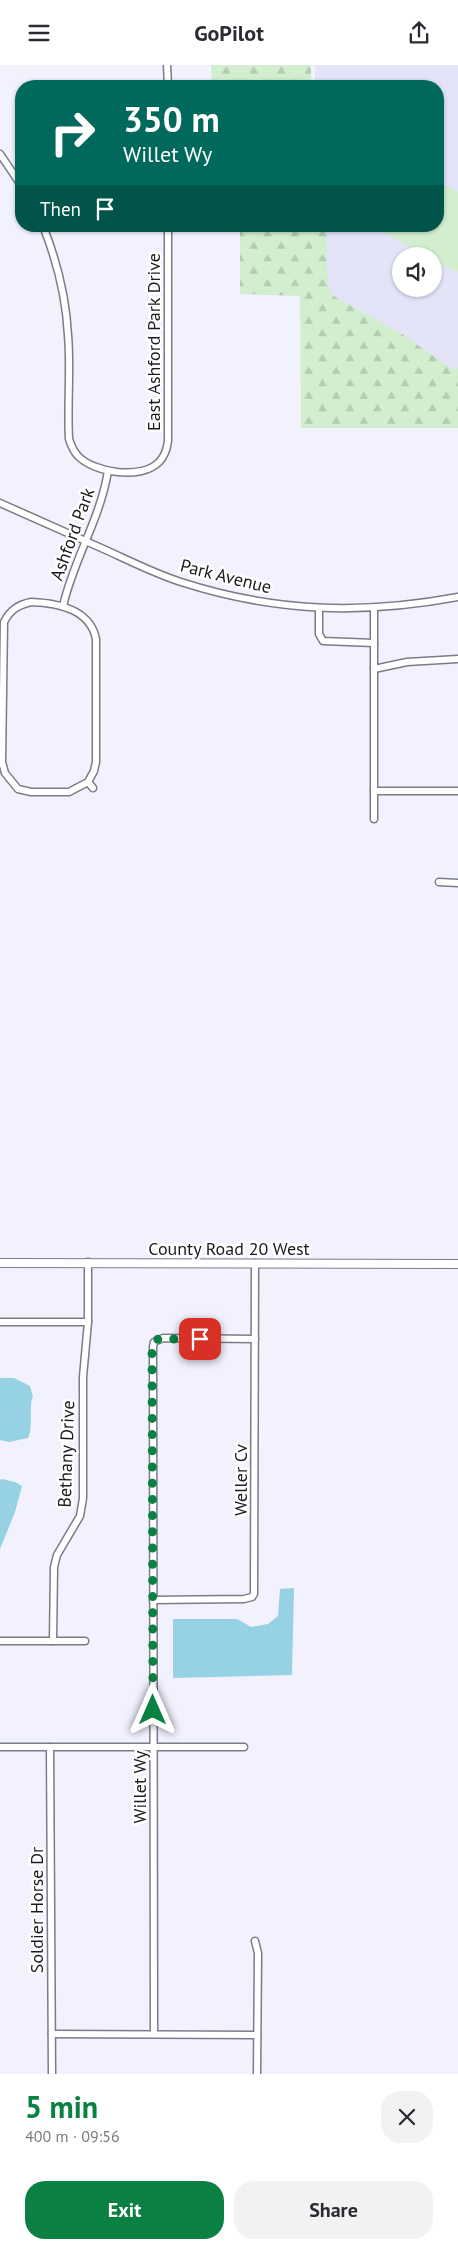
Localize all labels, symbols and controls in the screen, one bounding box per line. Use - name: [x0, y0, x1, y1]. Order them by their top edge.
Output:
- icon: menu: [25, 19, 53, 47]
- text: GoPilot: [194, 19, 264, 47]
- icon: share: [405, 19, 433, 47]
- text: 350 m: [123, 96, 220, 142]
- icon: right: [40, 100, 105, 165]
- text: Willet Wy: [123, 140, 212, 168]
- icon: arrive: [91, 195, 119, 223]
- text: Then: [40, 197, 81, 221]
- map controls: [392, 247, 442, 297]
- button: sound: [392, 247, 442, 297]
- street label: East Ashford Park Drive: [142, 253, 165, 431]
- street label: Ashford Park: [45, 484, 99, 583]
- street label: Park Avenue: [178, 554, 274, 598]
- street label: County Road 20 West: [148, 1237, 310, 1260]
- pin: [179, 1318, 221, 1360]
- icon: arrive: [186, 1325, 214, 1353]
- street label: Bethany Drive: [53, 1400, 79, 1508]
- street label: Weller Cv: [229, 1444, 252, 1516]
- position arrow: [126, 1683, 178, 1735]
- street label: Willet Wy: [128, 1750, 151, 1823]
- street label: Soldier Horse Dr: [25, 1847, 48, 1973]
- text: 5 min: [25, 2087, 98, 2126]
- button: close: [381, 2091, 433, 2143]
- text: 400 m · 09:56: [25, 2126, 120, 2146]
- button: Exit: [25, 2181, 224, 2239]
- button: Share: [234, 2181, 433, 2239]

